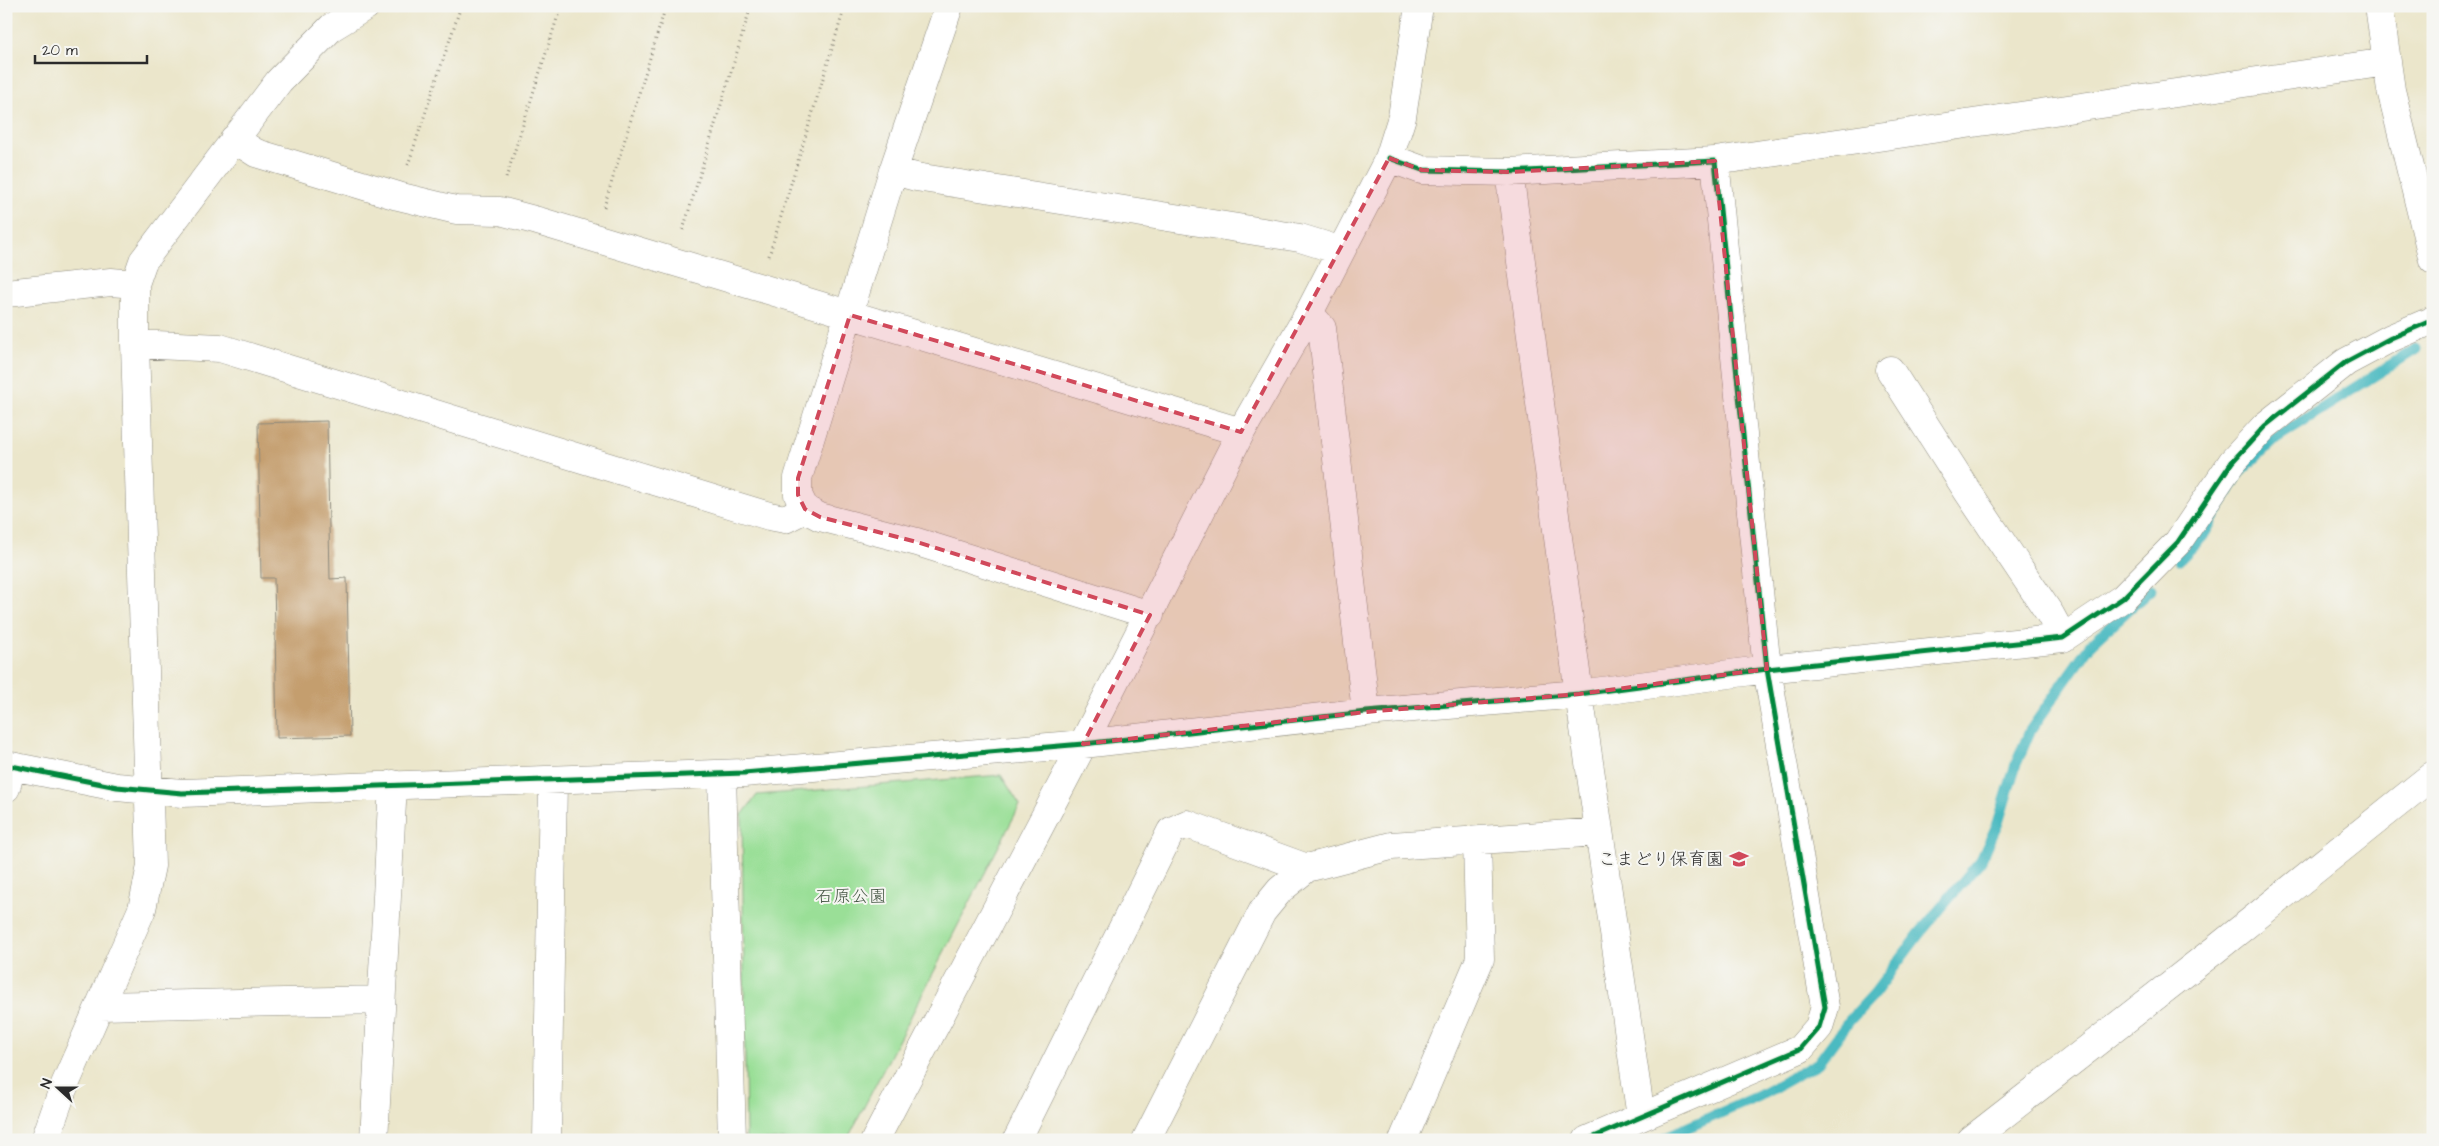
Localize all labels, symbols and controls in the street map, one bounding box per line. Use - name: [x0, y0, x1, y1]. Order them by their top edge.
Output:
- scale bar: [35, 32, 148, 64]
- text: 20 m: [42, 40, 78, 61]
- place label: こまどり保育園: [1598, 847, 1724, 872]
- school or university icon: こまどり保育園: [1728, 848, 1750, 870]
- park label: 石原公園: [815, 884, 887, 909]
- north arrow: [32, 1064, 82, 1114]
- text: N: [36, 1076, 58, 1091]

